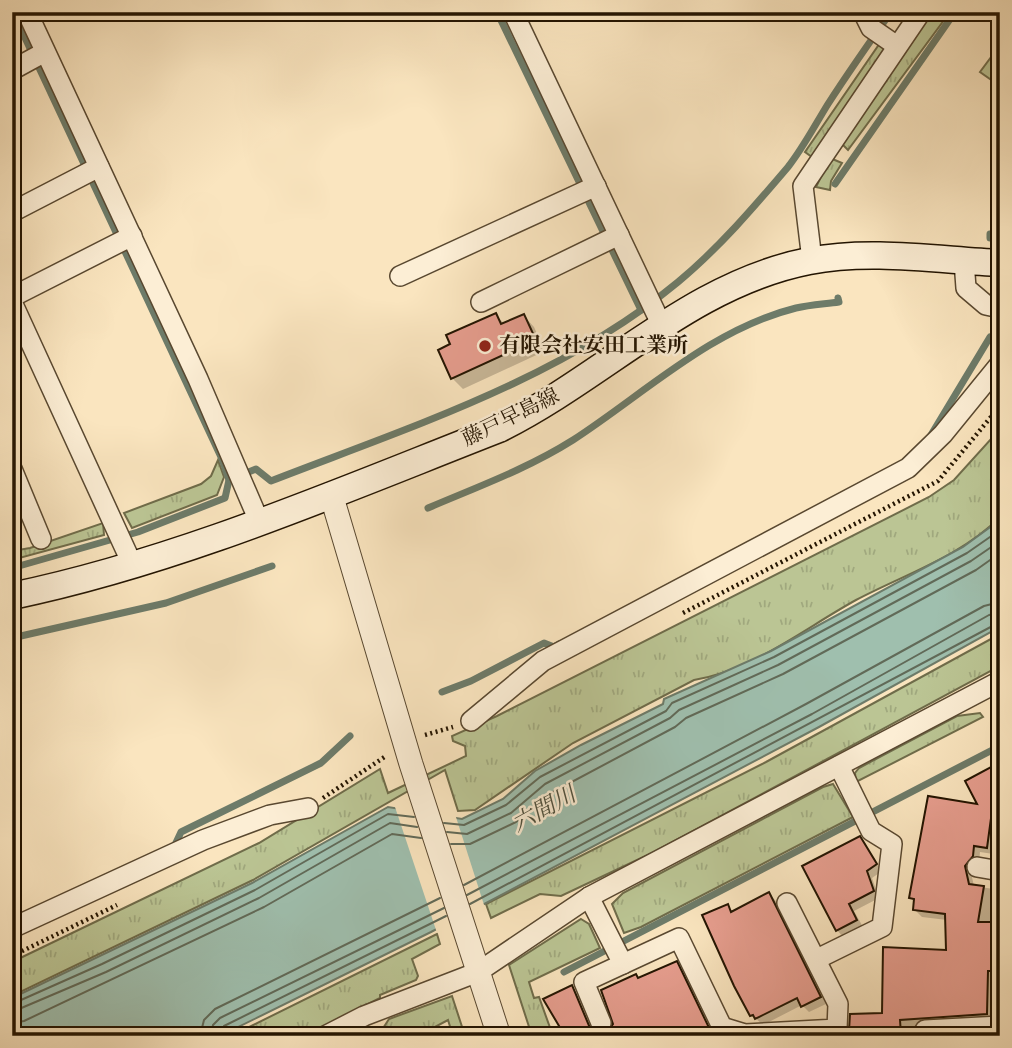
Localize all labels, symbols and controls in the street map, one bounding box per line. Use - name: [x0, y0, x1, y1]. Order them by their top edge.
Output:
- place label: 有限会社安田工業所: [499, 333, 688, 360]
- marker: 有限会社安田工業所: [477, 338, 493, 354]
- street label: 藤戸早島線: [458, 383, 564, 453]
- water label: 六間川: [507, 779, 584, 839]

